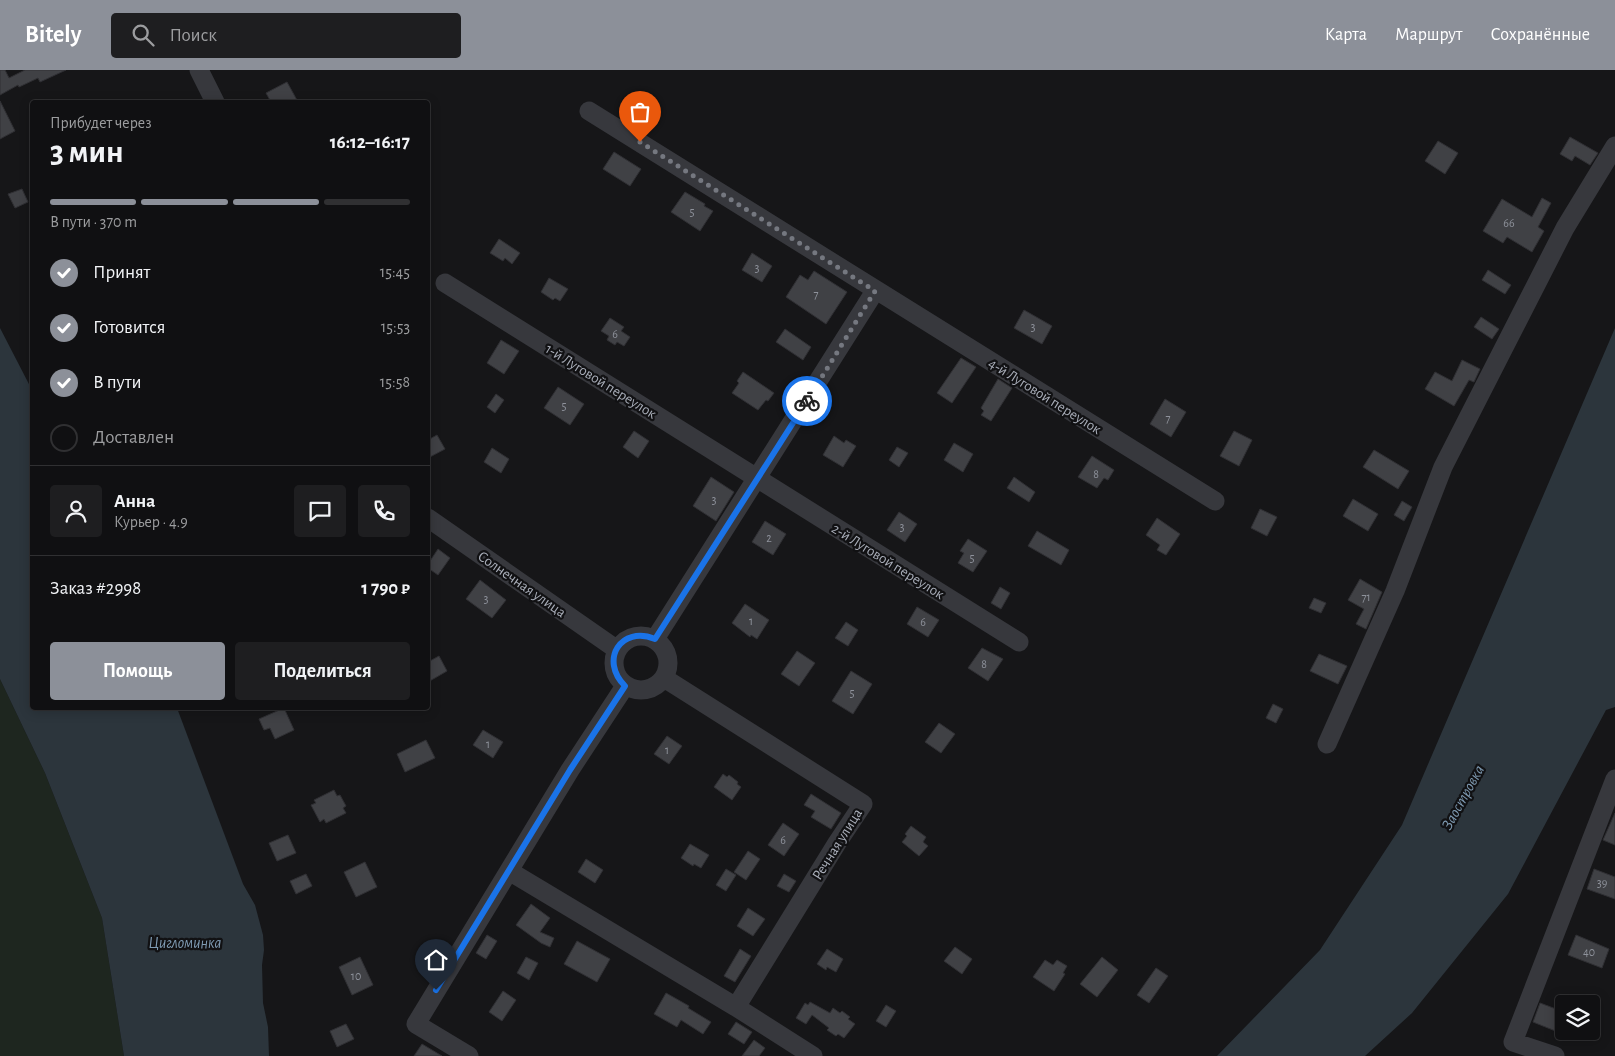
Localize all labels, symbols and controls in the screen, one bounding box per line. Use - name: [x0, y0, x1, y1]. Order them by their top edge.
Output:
- search box: [111, 13, 461, 58]
- icon: search: [129, 21, 157, 49]
- text: Bitely: [25, 23, 81, 47]
- text: Поиск: [169, 26, 217, 45]
- text: Карта: [1325, 26, 1367, 44]
- text: Маршрут: [1395, 26, 1463, 44]
- text: Сохранённые: [1491, 26, 1590, 44]
- pin: [619, 91, 661, 142]
- icon: bag: [626, 98, 654, 126]
- text: Прибудет через: [50, 115, 152, 131]
- text: 16:12–16:17: [330, 133, 410, 152]
- text: 3 мин: [50, 136, 124, 168]
- house number: 5: [689, 206, 695, 218]
- text: В пути · 370 m: [50, 214, 137, 230]
- house number: 66: [1503, 217, 1515, 229]
- icon: check: [50, 259, 78, 287]
- house number: 3: [755, 262, 760, 274]
- text: Принят: [93, 263, 150, 282]
- text: 15:45: [380, 264, 410, 280]
- house number: 7: [813, 288, 819, 300]
- icon: check: [50, 314, 78, 342]
- text: Готовится: [93, 318, 166, 337]
- text: 15:53: [381, 319, 410, 335]
- house number: 3: [1031, 321, 1036, 333]
- house number: 6: [612, 328, 618, 340]
- street label: 1-й Луговой переулок: [543, 341, 659, 422]
- street label: 4-й Луговой переулок: [986, 356, 1104, 437]
- icon: check: [50, 369, 78, 397]
- text: В пути: [93, 373, 142, 392]
- text: 15:58: [380, 374, 410, 390]
- courier: [782, 376, 832, 426]
- icon: bike: [793, 387, 821, 415]
- house number: 5: [561, 400, 567, 412]
- house number: 7: [1165, 412, 1171, 424]
- text: Доставлен: [93, 428, 174, 447]
- house number: 8: [1093, 468, 1099, 480]
- button: person: [50, 485, 102, 537]
- button: chat: [294, 485, 346, 537]
- button: phone: [358, 485, 410, 537]
- text: Анна: [114, 492, 155, 511]
- house number: 3: [712, 494, 717, 506]
- text: Курьер · 4.9: [114, 514, 188, 530]
- street label: 2-й Луговой переулок: [829, 521, 947, 602]
- house number: 3: [900, 521, 905, 533]
- house number: 2: [766, 532, 772, 544]
- street label: Солнечная улица: [475, 549, 569, 620]
- house number: 5: [969, 552, 975, 564]
- text: Заказ #2998: [50, 579, 141, 598]
- text: 1 790 ₽: [361, 579, 410, 598]
- house number: 71: [1361, 591, 1371, 603]
- house number: 3: [484, 593, 489, 605]
- house number: 1: [749, 615, 753, 627]
- house number: 6: [920, 616, 926, 628]
- button: Помощь: [50, 642, 225, 700]
- button: Поделиться: [235, 642, 410, 700]
- house number: 8: [981, 658, 987, 670]
- house number: 5: [849, 687, 855, 699]
- house number: 1: [486, 738, 490, 750]
- house number: 1: [665, 744, 669, 756]
- water label: Заостровка: [1439, 762, 1488, 833]
- street label: Речная улица: [810, 806, 865, 883]
- house number: 6: [780, 834, 786, 846]
- house number: 39: [1597, 877, 1608, 889]
- water label: Цигломинка: [149, 935, 222, 951]
- pin: [415, 939, 457, 990]
- icon: home: [422, 946, 450, 974]
- house number: 40: [1583, 946, 1595, 958]
- house number: 10: [351, 970, 361, 982]
- map controls: [1555, 995, 1600, 1040]
- button: layers: [1555, 995, 1600, 1040]

